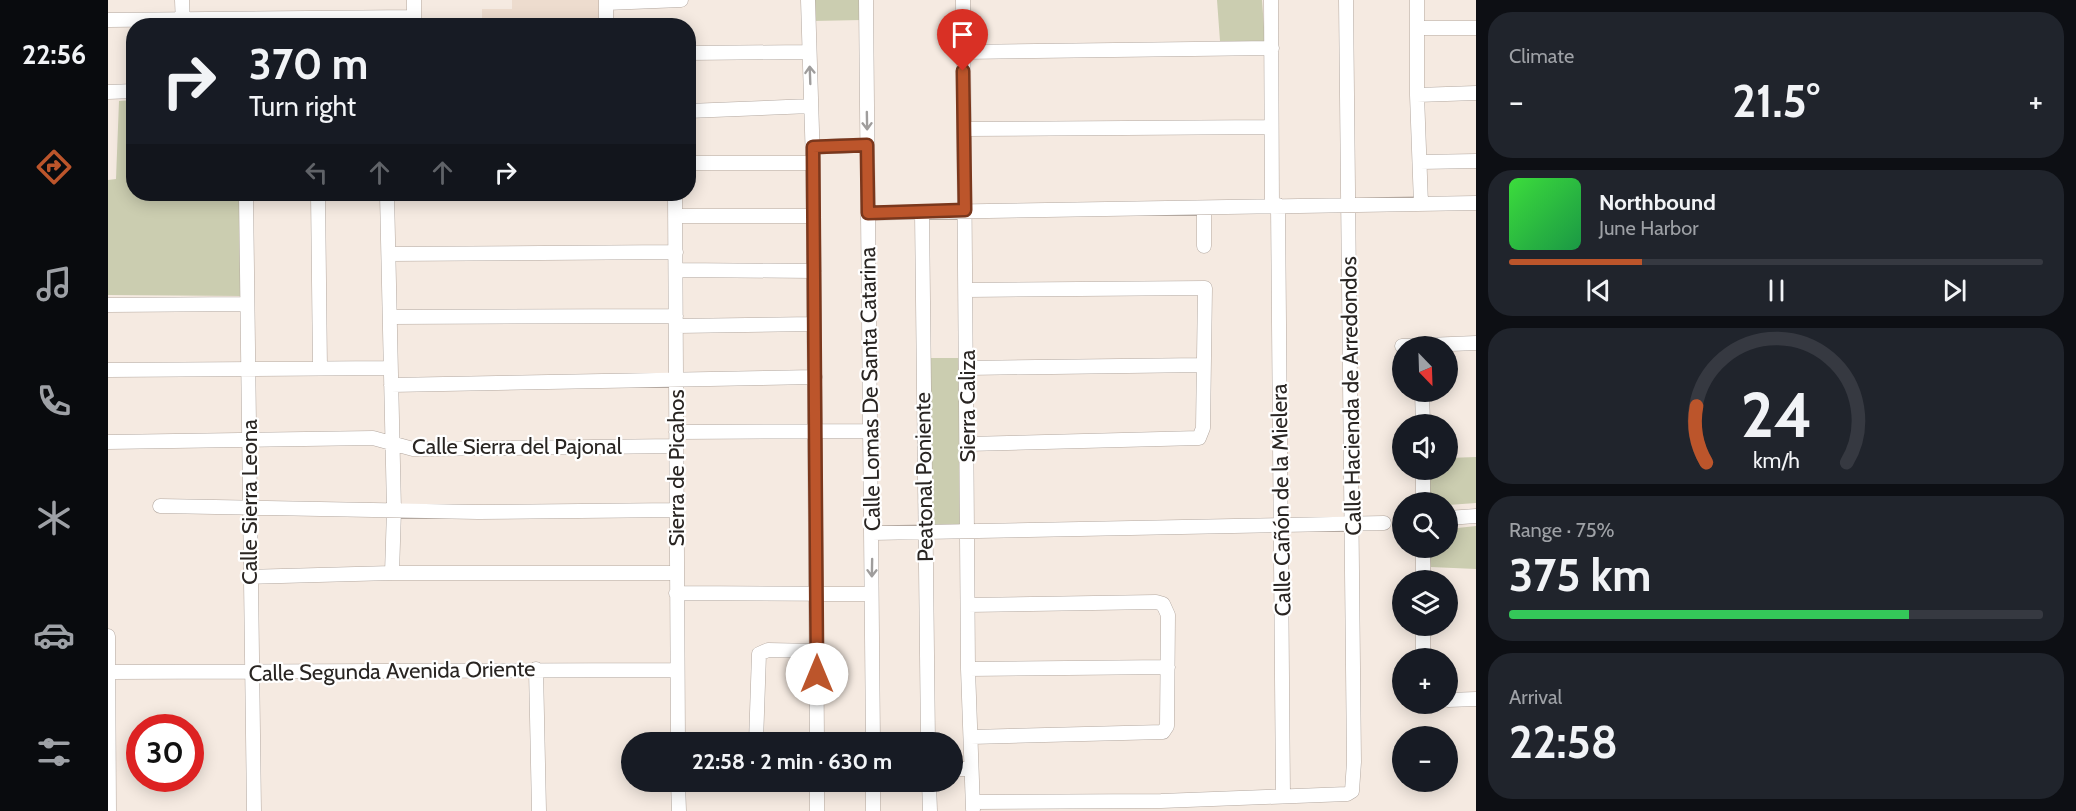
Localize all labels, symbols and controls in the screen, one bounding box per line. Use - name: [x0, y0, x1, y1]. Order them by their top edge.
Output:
- pin: [937, 9, 988, 71]
- icon: arrive: [946, 18, 979, 51]
- text: 22:56: [22, 38, 86, 71]
- text: 370 m: [249, 38, 368, 90]
- icon: right: [150, 42, 228, 120]
- text: Climate: [1509, 44, 1574, 68]
- one-way arrow: [805, 66, 816, 86]
- text: 21.5°: [1732, 74, 1820, 128]
- text: −: [1509, 81, 1524, 121]
- text: +: [2028, 81, 2043, 121]
- text: Turn right: [249, 90, 356, 123]
- one-way arrow: [861, 111, 873, 131]
- icon: directions: [33, 146, 75, 188]
- icon: left: [300, 156, 333, 189]
- icon: ahead: [363, 156, 396, 189]
- icon: ahead: [426, 156, 459, 189]
- icon: right: [489, 156, 522, 189]
- text: Northbound: [1599, 189, 1716, 216]
- text: June Harbor: [1599, 216, 1699, 240]
- street label: Calle Lomas De Santa Catarina: [854, 246, 886, 531]
- street label: Calle Hacienda de Arredondos: [1335, 256, 1367, 536]
- icon: music: [33, 263, 75, 305]
- icon: previous: [1582, 274, 1615, 307]
- icon: pause: [1760, 274, 1793, 307]
- icon: next: [1938, 274, 1971, 307]
- north arrow: [1392, 336, 1458, 402]
- map controls: [1392, 336, 1458, 792]
- street label: Sierra Caliza: [954, 349, 981, 462]
- text: 24: [1740, 377, 1812, 453]
- icon: phone: [33, 380, 75, 422]
- street label: Calle Cañón de la Mielera: [1265, 383, 1297, 617]
- street label: Sierra de Picahos: [663, 389, 690, 547]
- street label: Peatonal Poniente: [909, 392, 939, 562]
- button: sound: [1392, 414, 1458, 480]
- street label: Calle Sierra Leona: [236, 419, 263, 585]
- street label: Calle Sierra del Pajonal: [412, 433, 623, 460]
- text: km/h: [1753, 447, 1799, 473]
- button: search: [1392, 492, 1458, 558]
- icon: climate: [33, 497, 75, 539]
- text: Range · 75%: [1509, 518, 1615, 542]
- text: 375 km: [1509, 548, 1651, 602]
- one-way arrow: [866, 558, 878, 578]
- button: layers: [1392, 570, 1458, 636]
- icon: car: [33, 614, 75, 656]
- position arrow: [785, 642, 849, 706]
- button: +: [1392, 648, 1458, 714]
- street label: Calle Segunda Avenida Oriente: [248, 655, 536, 687]
- text: Arrival: [1509, 685, 1562, 709]
- speed limit sign: 30: [126, 714, 204, 792]
- text: 22:58: [1509, 715, 1618, 769]
- button: −: [1392, 726, 1458, 792]
- icon: filters: [33, 731, 75, 773]
- text: 22:58 · 2 min · 630 m: [692, 748, 892, 775]

